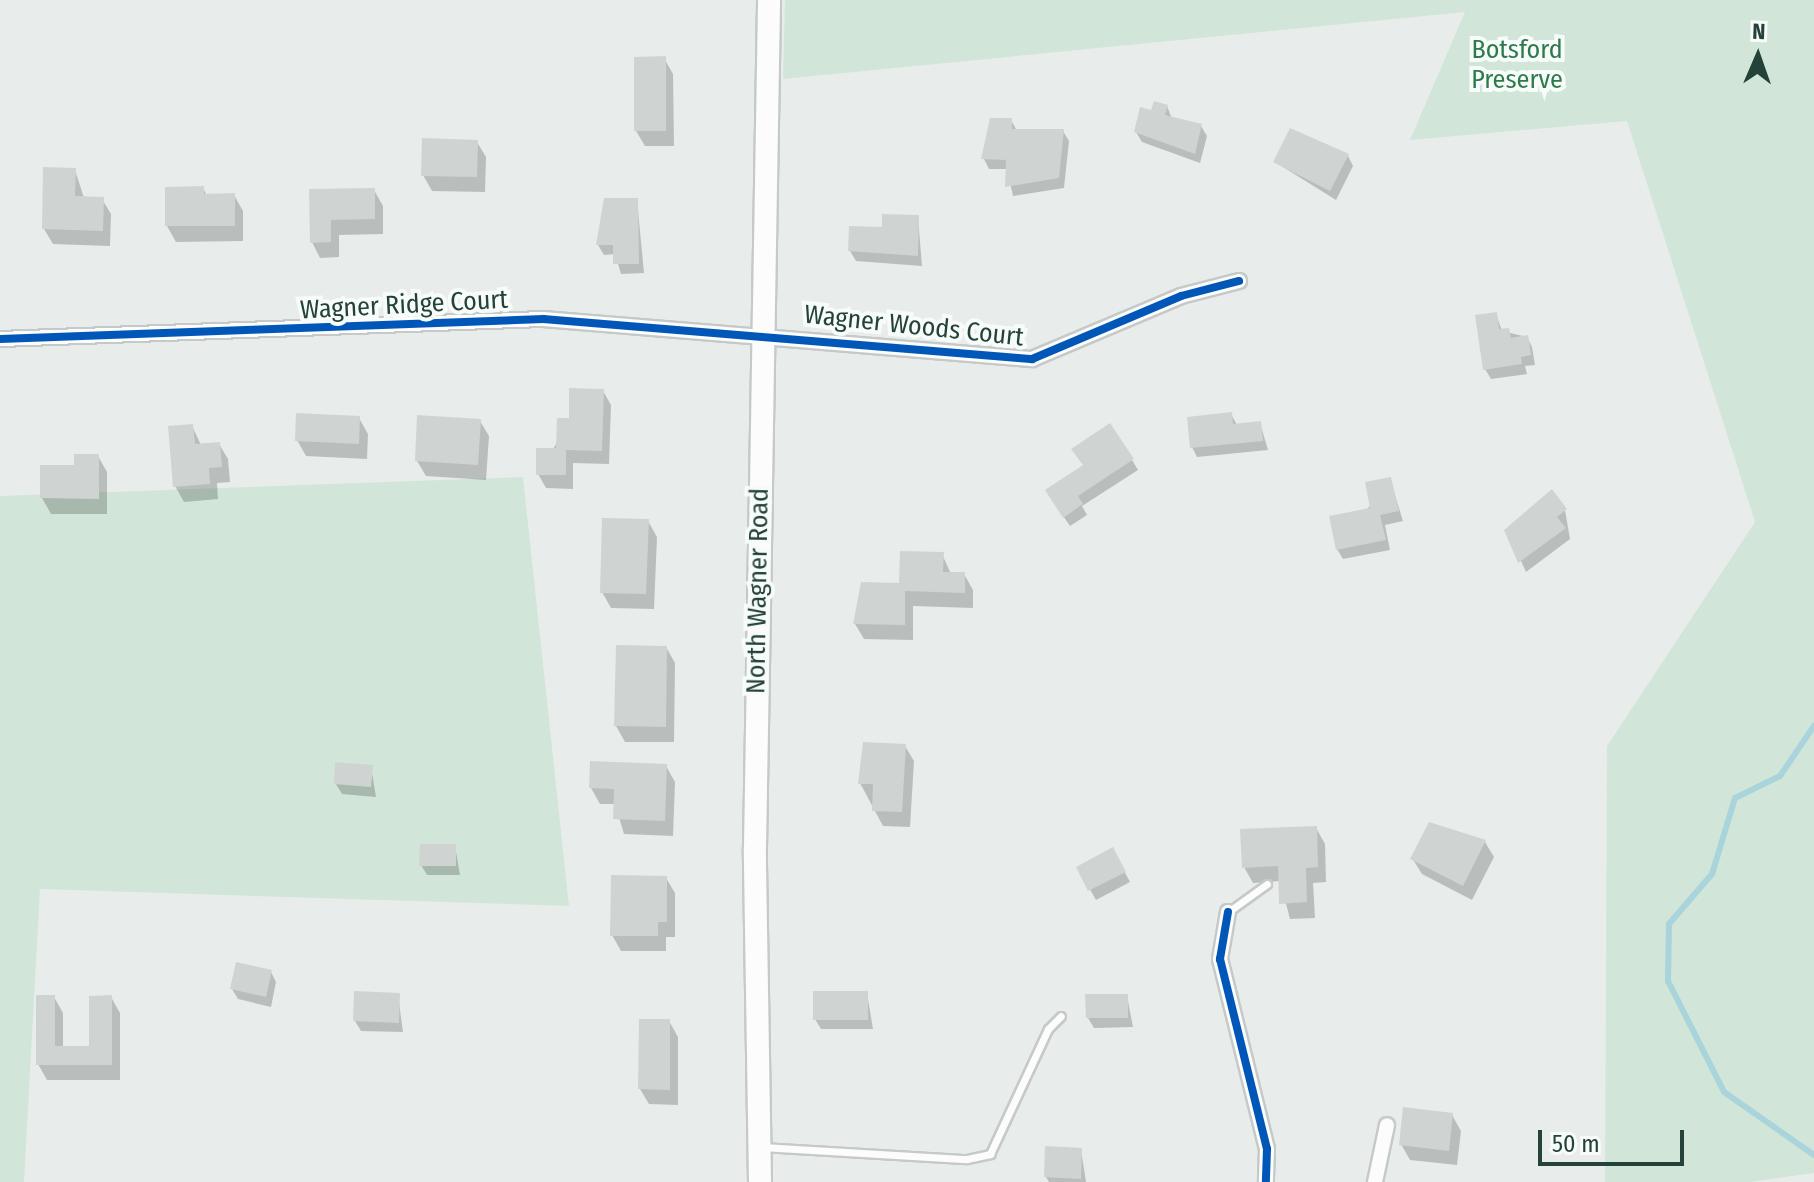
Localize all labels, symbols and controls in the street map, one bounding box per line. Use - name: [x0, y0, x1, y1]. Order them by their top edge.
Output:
- north arrow: [1718, 16, 1798, 96]
- text: N: [1752, 18, 1766, 45]
- park label: Botsford Preserve: [1471, 34, 1563, 96]
- street label: Wagner Ridge Court: [299, 284, 509, 326]
- street label: Wagner Woods Court: [803, 299, 1025, 353]
- street label: North Wagner Road: [741, 488, 775, 694]
- scale bar: [1542, 1114, 1688, 1164]
- text: 50 m: [1552, 1130, 1600, 1158]

